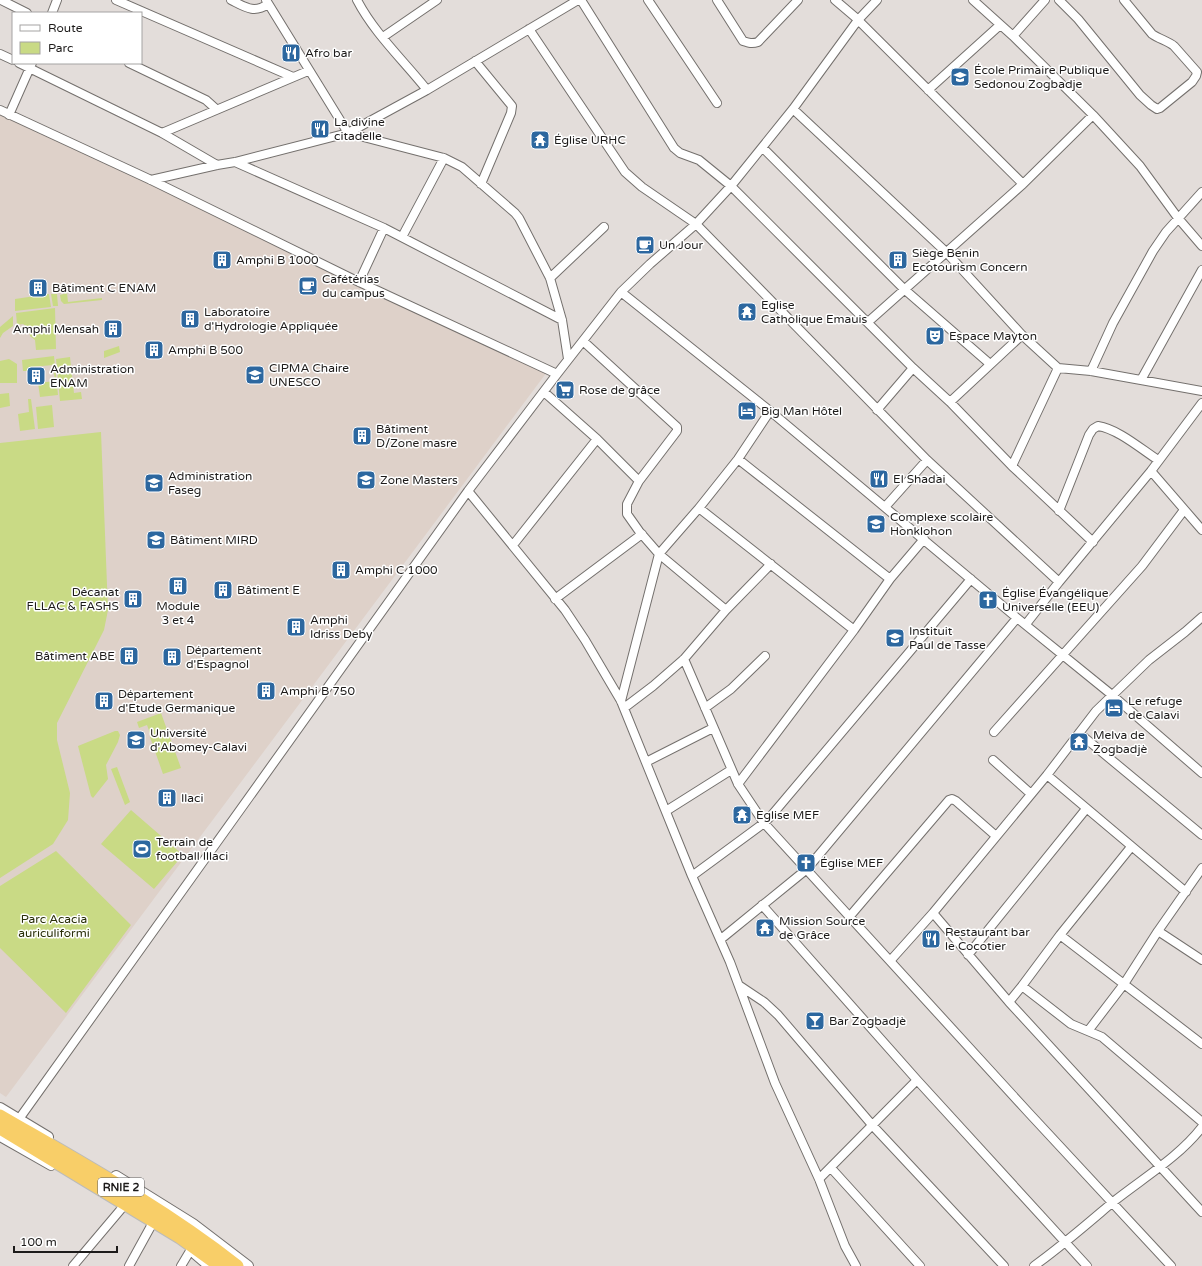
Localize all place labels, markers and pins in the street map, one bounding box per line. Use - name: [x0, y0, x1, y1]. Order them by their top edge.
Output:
- restaurant icon: Afro bar: [280, 42, 302, 64]
- place label: Afro bar: [305, 46, 352, 60]
- place label: École Primaire Publique Sedonou Zogbadje: [974, 63, 1109, 91]
- school or university icon: École Primaire Publique Sedonou Zogbadje: [949, 66, 971, 88]
- place label: La divine citadelle: [334, 115, 385, 143]
- restaurant icon: La divine citadelle: [309, 118, 331, 140]
- temple icon: Église URHC: [529, 129, 551, 151]
- place label: Église URHC: [554, 133, 626, 147]
- cafe icon: Un Jour: [634, 234, 656, 256]
- place label: Un Jour: [659, 238, 704, 252]
- place label: Siège Benin Ecotourism Concern: [912, 246, 1027, 274]
- building icon: Amphi B 1000: [211, 249, 233, 271]
- building icon: Siège Benin Ecotourism Concern: [887, 249, 909, 271]
- place label: Amphi B 1000: [236, 253, 319, 267]
- place label: Cafétérias du campus: [322, 272, 385, 300]
- cafe icon: Cafétérias du campus: [297, 275, 319, 297]
- building icon: Bâtiment C ENAM: [27, 277, 49, 299]
- place label: Bâtiment C ENAM: [52, 281, 156, 295]
- place label: Eglise Catholique Emauis: [761, 298, 867, 326]
- temple icon: Eglise Catholique Emauis: [736, 301, 758, 323]
- place label: Laboratoire d'Hydrologie Appliquée: [204, 305, 338, 333]
- building icon: Laboratoire d'Hydrologie Appliquée: [179, 308, 201, 330]
- building icon: Amphi Mensah: [102, 318, 124, 340]
- place label: Amphi Mensah: [13, 322, 99, 336]
- theatre icon: Espace Mayton: [924, 325, 946, 347]
- place label: Espace Mayton: [949, 329, 1037, 343]
- building icon: Amphi B 500: [143, 339, 165, 361]
- place label: Amphi B 500: [168, 343, 243, 357]
- place label: CIPMA Chaire UNESCO: [269, 361, 349, 389]
- place label: Administration ENAM: [50, 362, 134, 390]
- school or university icon: CIPMA Chaire UNESCO: [244, 364, 266, 386]
- building icon: Administration ENAM: [25, 365, 47, 387]
- supermarket icon: Rose de grâce: [554, 379, 576, 401]
- place label: Rose de grâce: [579, 383, 660, 397]
- hotel icon: Big Man Hôtel: [736, 400, 758, 422]
- place label: Big Man Hôtel: [761, 404, 842, 418]
- place label: Bâtiment D/Zone masre: [376, 422, 457, 450]
- building icon: Bâtiment D/Zone masre: [351, 425, 373, 447]
- restaurant icon: El Shadai: [868, 468, 890, 490]
- place label: Administration Faseg: [168, 469, 252, 497]
- school or university icon: Zone Masters: [355, 469, 377, 491]
- school or university icon: Administration Faseg: [143, 472, 165, 494]
- place label: El Shadai: [893, 472, 945, 486]
- place label: Zone Masters: [380, 473, 458, 487]
- place label: Complexe scolaire Honklohon: [890, 510, 994, 538]
- school or university icon: Complexe scolaire Honklohon: [865, 513, 887, 535]
- school or university icon: Bâtiment MIRD: [145, 529, 167, 551]
- place label: Bâtiment MIRD: [170, 533, 258, 547]
- building icon: Amphi C 1000: [330, 559, 352, 581]
- place label: Amphi C 1000: [355, 563, 438, 577]
- building icon: Module 3 et 4: [167, 575, 189, 597]
- building icon: Bâtiment E: [212, 579, 234, 601]
- place label: Bâtiment E: [237, 583, 300, 597]
- place label: Décanat FLLAC & FASHS: [27, 585, 119, 613]
- place label: Église Évangélique Universelle (EEU): [1002, 586, 1109, 614]
- building icon: Décanat FLLAC & FASHS: [122, 588, 144, 610]
- church icon: Église Évangélique Universelle (EEU): [977, 589, 999, 611]
- place label: Module 3 et 4: [156, 599, 200, 627]
- place label: Amphi Idriss Deby: [310, 613, 373, 641]
- building icon: Amphi Idriss Deby: [285, 616, 307, 638]
- place label: Instituit Paul de Tasse: [909, 624, 986, 652]
- school or university icon: Instituit Paul de Tasse: [884, 627, 906, 649]
- place label: Département d'Espagnol: [186, 643, 262, 671]
- building icon: Bâtiment ABE: [118, 645, 140, 667]
- building icon: Département d'Espagnol: [161, 646, 183, 668]
- place label: Bâtiment ABE: [35, 649, 115, 663]
- building icon: Amphi B 750: [255, 680, 277, 702]
- place label: Amphi B 750: [280, 684, 355, 698]
- place label: Département d'Etude Germanique: [118, 687, 235, 715]
- building icon: Département d'Etude Germanique: [93, 690, 115, 712]
- place label: Le refuge de Calavi: [1128, 694, 1182, 722]
- hotel icon: Le refuge de Calavi: [1103, 697, 1125, 719]
- place label: Université d'Abomey-Calavi: [150, 726, 247, 754]
- place label: Melva de Zogbadjè: [1093, 728, 1147, 756]
- school or university icon: Université d'Abomey-Calavi: [125, 729, 147, 751]
- temple icon: Melva de Zogbadjè: [1068, 731, 1090, 753]
- building icon: Ilaci: [156, 787, 178, 809]
- place label: Ilaci: [181, 791, 203, 805]
- temple icon: Eglise MEF: [731, 804, 753, 826]
- place label: Eglise MEF: [756, 808, 819, 822]
- place label: Terrain de football Illaci: [156, 835, 228, 863]
- sports icon: Terrain de football Illaci: [131, 838, 153, 860]
- church icon: Église MEF: [795, 852, 817, 874]
- place label: Église MEF: [820, 856, 883, 870]
- place label: Mission Source de Grâce: [779, 914, 865, 942]
- temple icon: Mission Source de Grâce: [754, 917, 776, 939]
- place label: Restaurant bar le Cocotier: [945, 925, 1030, 953]
- restaurant icon: Restaurant bar le Cocotier: [920, 928, 942, 950]
- bar icon: Bar Zogbadjè: [804, 1010, 826, 1032]
- place label: Bar Zogbadjè: [829, 1014, 906, 1028]

